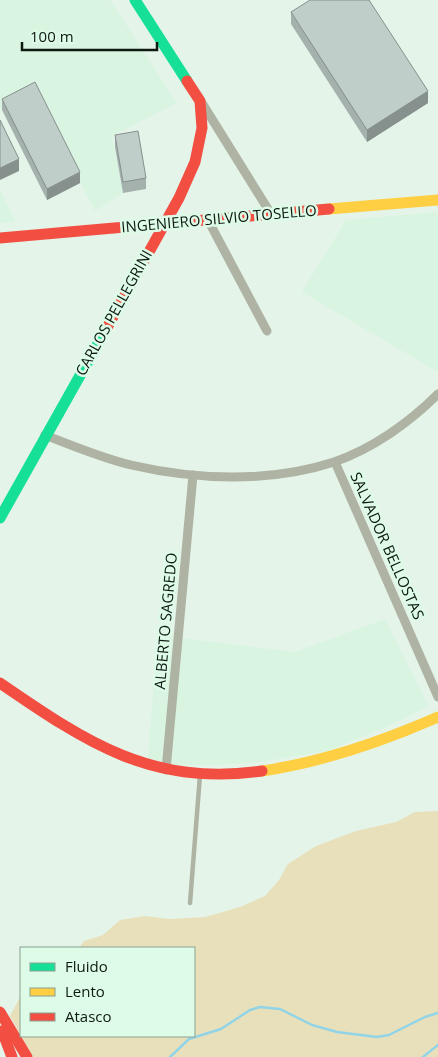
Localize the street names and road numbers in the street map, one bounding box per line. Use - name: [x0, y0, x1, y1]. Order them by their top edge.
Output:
- street label: INGENIERO SILVIO TOSELLO: [120, 199, 317, 237]
- street label: CARLOS PELLEGRINI: [70, 246, 156, 379]
- street label: SALVADOR BELLOSTAS: [346, 469, 429, 622]
- street label: ALBERTO SAGREDO: [149, 552, 181, 690]

